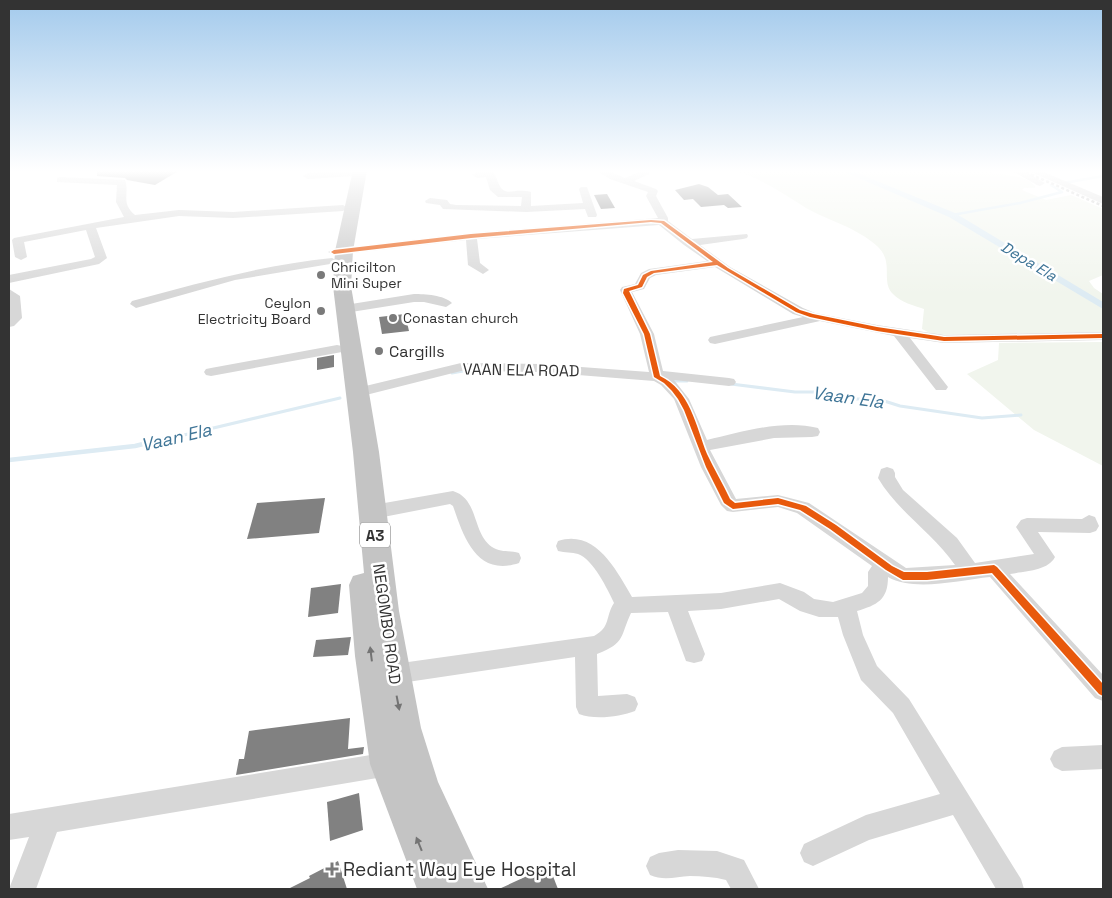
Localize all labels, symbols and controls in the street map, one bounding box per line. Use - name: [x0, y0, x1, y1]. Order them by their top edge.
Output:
- water label: Depa Ela: [998, 237, 1061, 285]
- place label: Chricilton Mini Super: [331, 258, 402, 292]
- marker: Chricilton Mini Super: [315, 269, 327, 281]
- place label: Ceylon Electricity Board: [198, 294, 311, 328]
- marker: Ceylon Electricity Board: [315, 305, 327, 317]
- place label: Conastan church: [403, 309, 518, 327]
- marker: Conastan church: [387, 312, 399, 324]
- place label: Cargills: [389, 341, 445, 362]
- marker: Cargills: [373, 345, 385, 357]
- street label: VAAN ELA ROAD: [462, 358, 580, 382]
- water label: Vaan Ela: [811, 381, 886, 413]
- water label: Vaan Ela: [138, 418, 214, 456]
- road number: A3: [360, 522, 390, 548]
- street label: NEGOMBO ROAD: [368, 562, 406, 686]
- one-way arrow: [367, 645, 375, 661]
- one-way arrow: [395, 695, 403, 711]
- one-way arrow: [415, 837, 423, 851]
- place label: Rediant Way Eye Hospital: [343, 857, 576, 882]
- marker: Rediant Way Eye Hospital: [325, 862, 339, 876]

